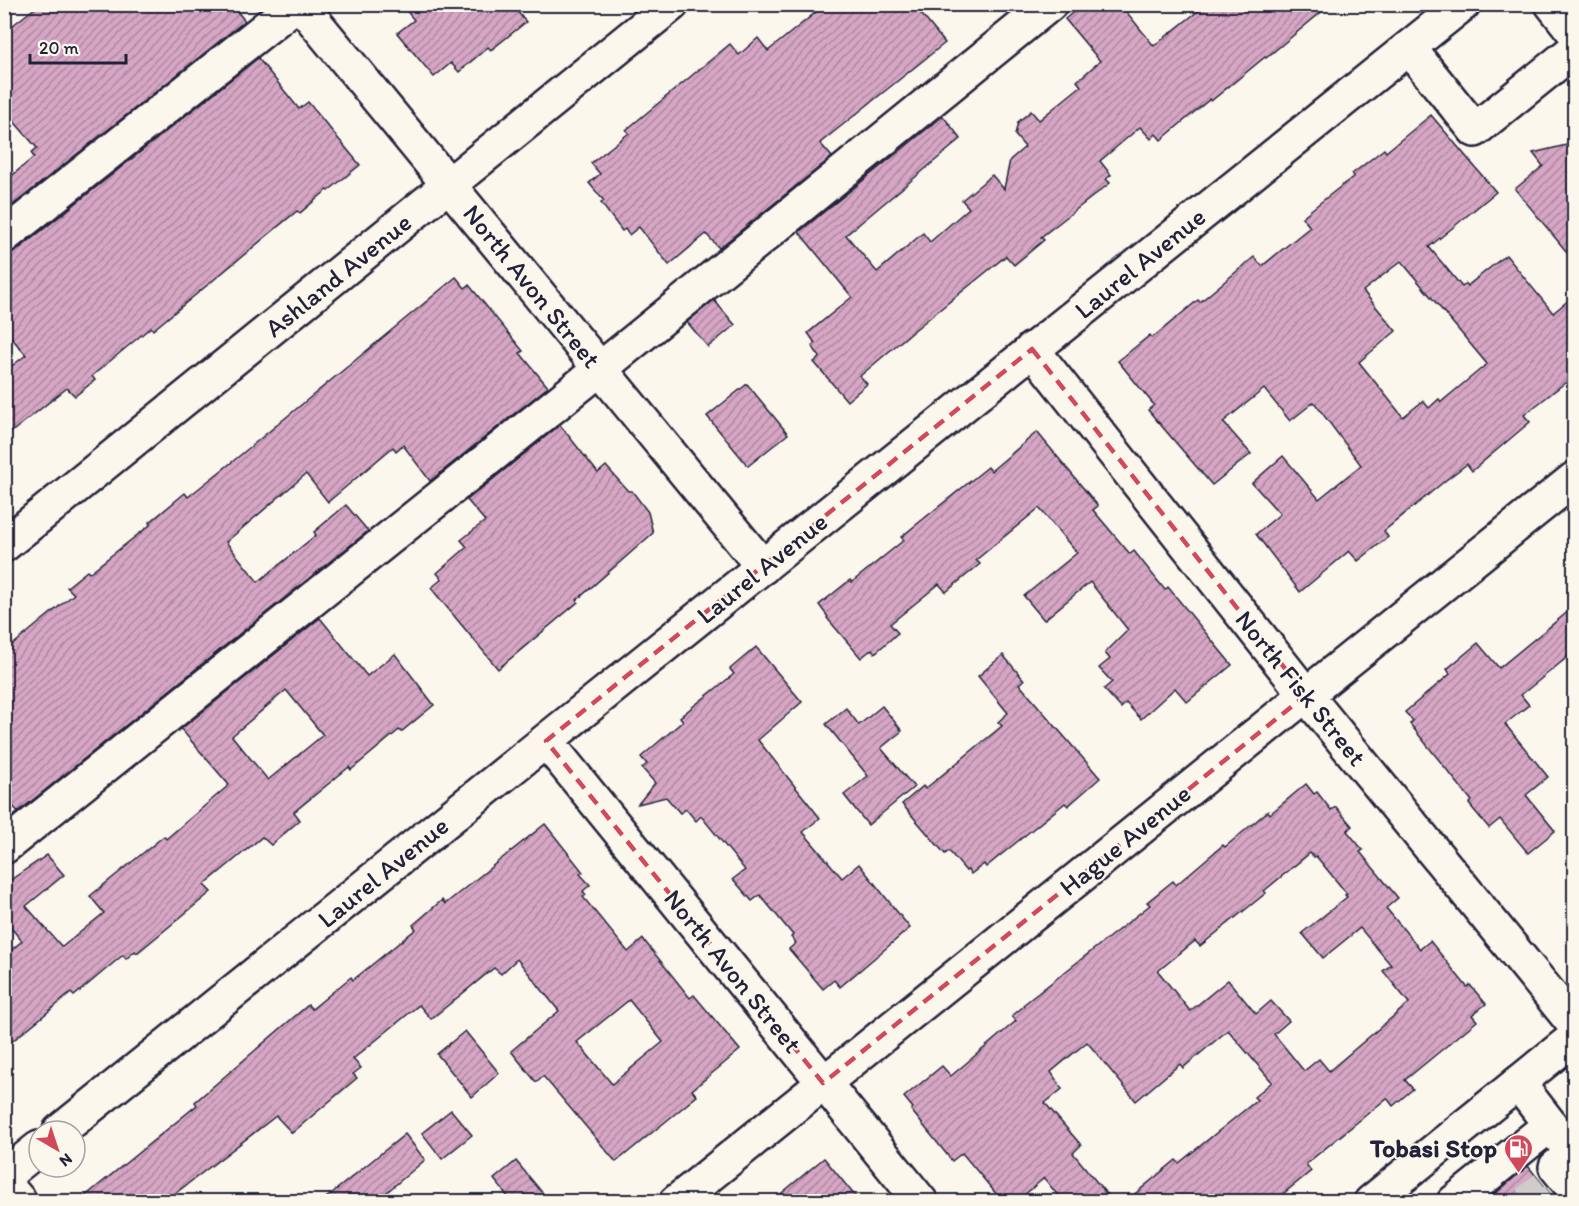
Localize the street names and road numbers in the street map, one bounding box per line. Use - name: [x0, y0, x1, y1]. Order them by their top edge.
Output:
- street label: North Avon Street: [456, 198, 608, 374]
- street label: Laurel Avenue: [1068, 200, 1212, 326]
- street label: Ashland Avenue: [258, 206, 418, 344]
- street label: Laurel Avenue: [690, 505, 834, 631]
- street label: North Fisk Street: [1229, 604, 1374, 772]
- street label: Hague Avenue: [1053, 777, 1197, 903]
- street label: Laurel Avenue: [311, 809, 455, 935]
- street label: North Avon Street: [657, 883, 809, 1059]

